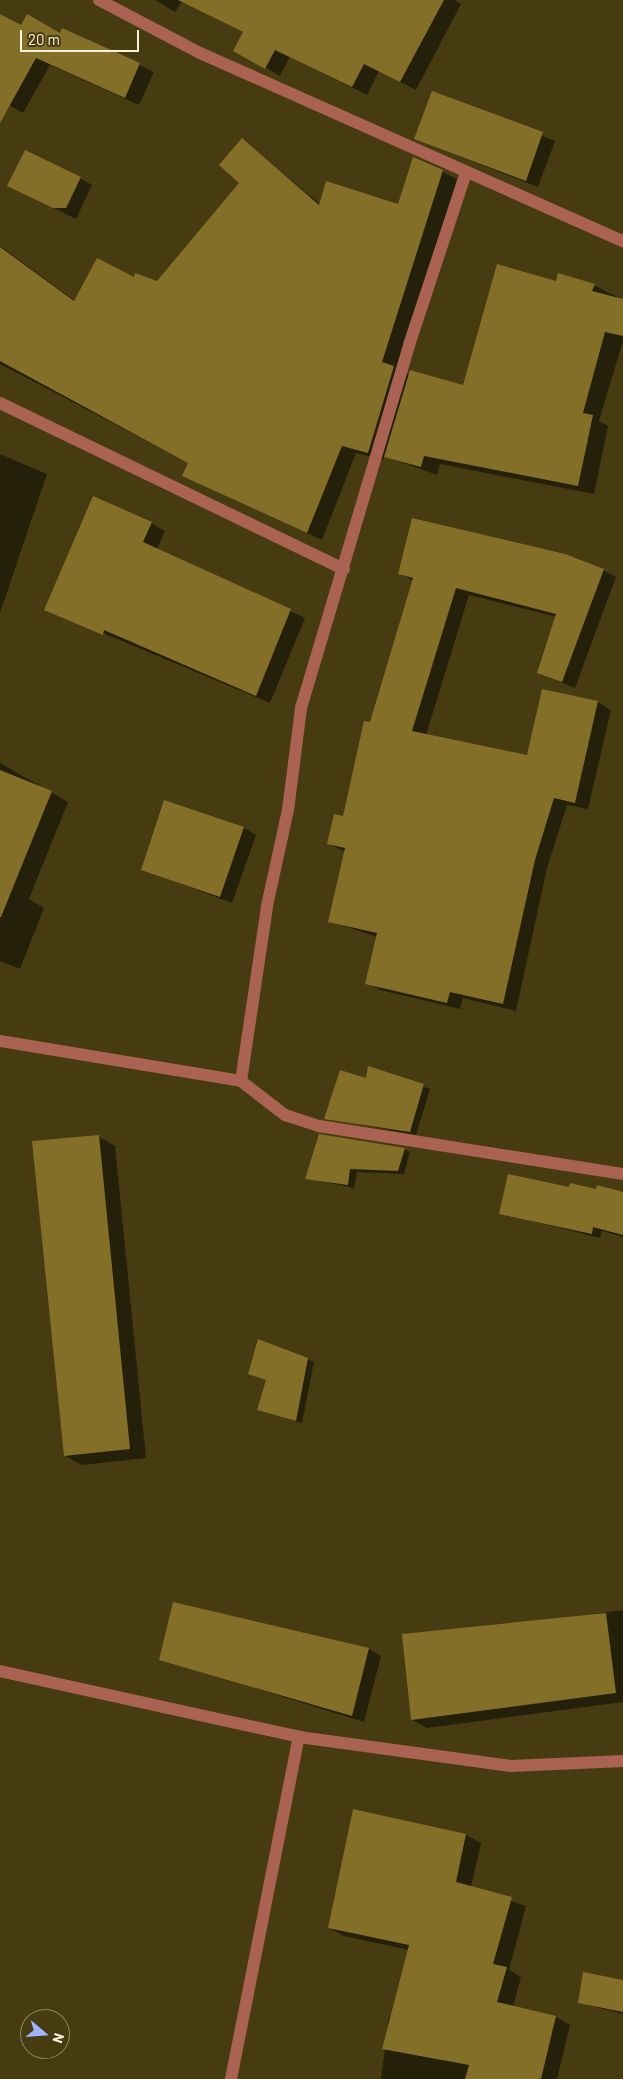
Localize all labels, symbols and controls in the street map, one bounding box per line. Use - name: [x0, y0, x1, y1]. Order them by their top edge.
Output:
- scale bar: [22, 20, 141, 52]
- text: 20 m: [28, 30, 60, 48]
- north arrow: [20, 2009, 70, 2059]
- text: N: [49, 2031, 68, 2046]

